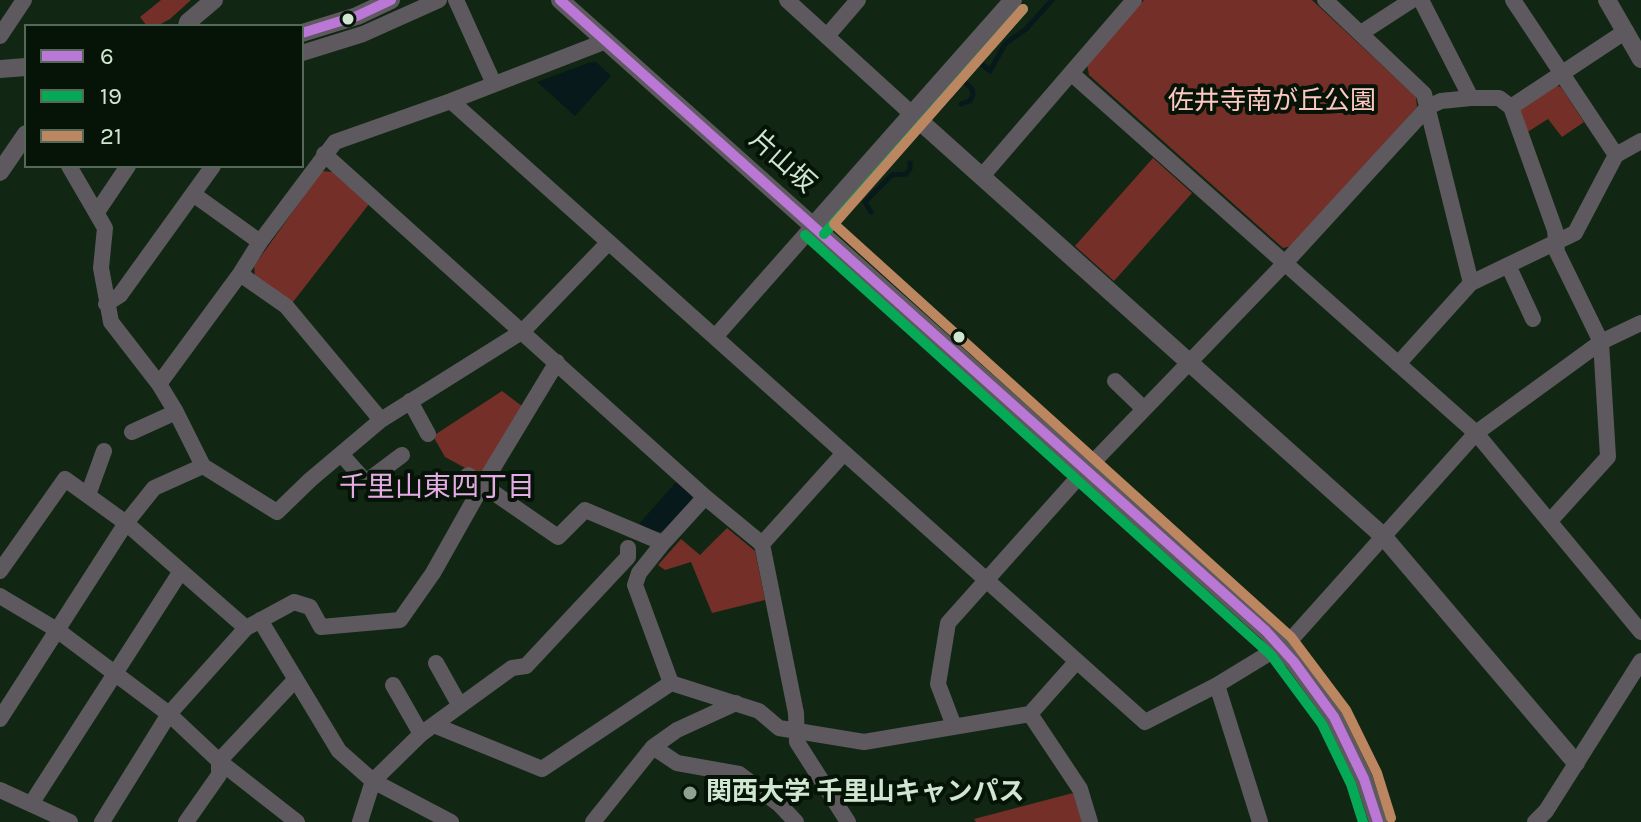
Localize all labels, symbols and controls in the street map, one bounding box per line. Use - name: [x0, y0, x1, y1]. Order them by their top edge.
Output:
- unlabelled marker: [340, 11, 356, 27]
- legend: [24, 24, 304, 168]
- text: 6: [100, 42, 114, 70]
- text: 19: [100, 82, 122, 110]
- park label: 佐井寺南が丘公園: [1168, 86, 1376, 118]
- text: 21: [100, 122, 122, 150]
- street label: 片山坂: [743, 124, 821, 200]
- unlabelled marker: [951, 329, 967, 345]
- district label: 千里山東四丁目: [339, 471, 535, 505]
- place label: 関西大学 千里山キャンパス: [706, 777, 1025, 809]
- marker: 関西大学 千里山キャンパス: [681, 784, 699, 802]

